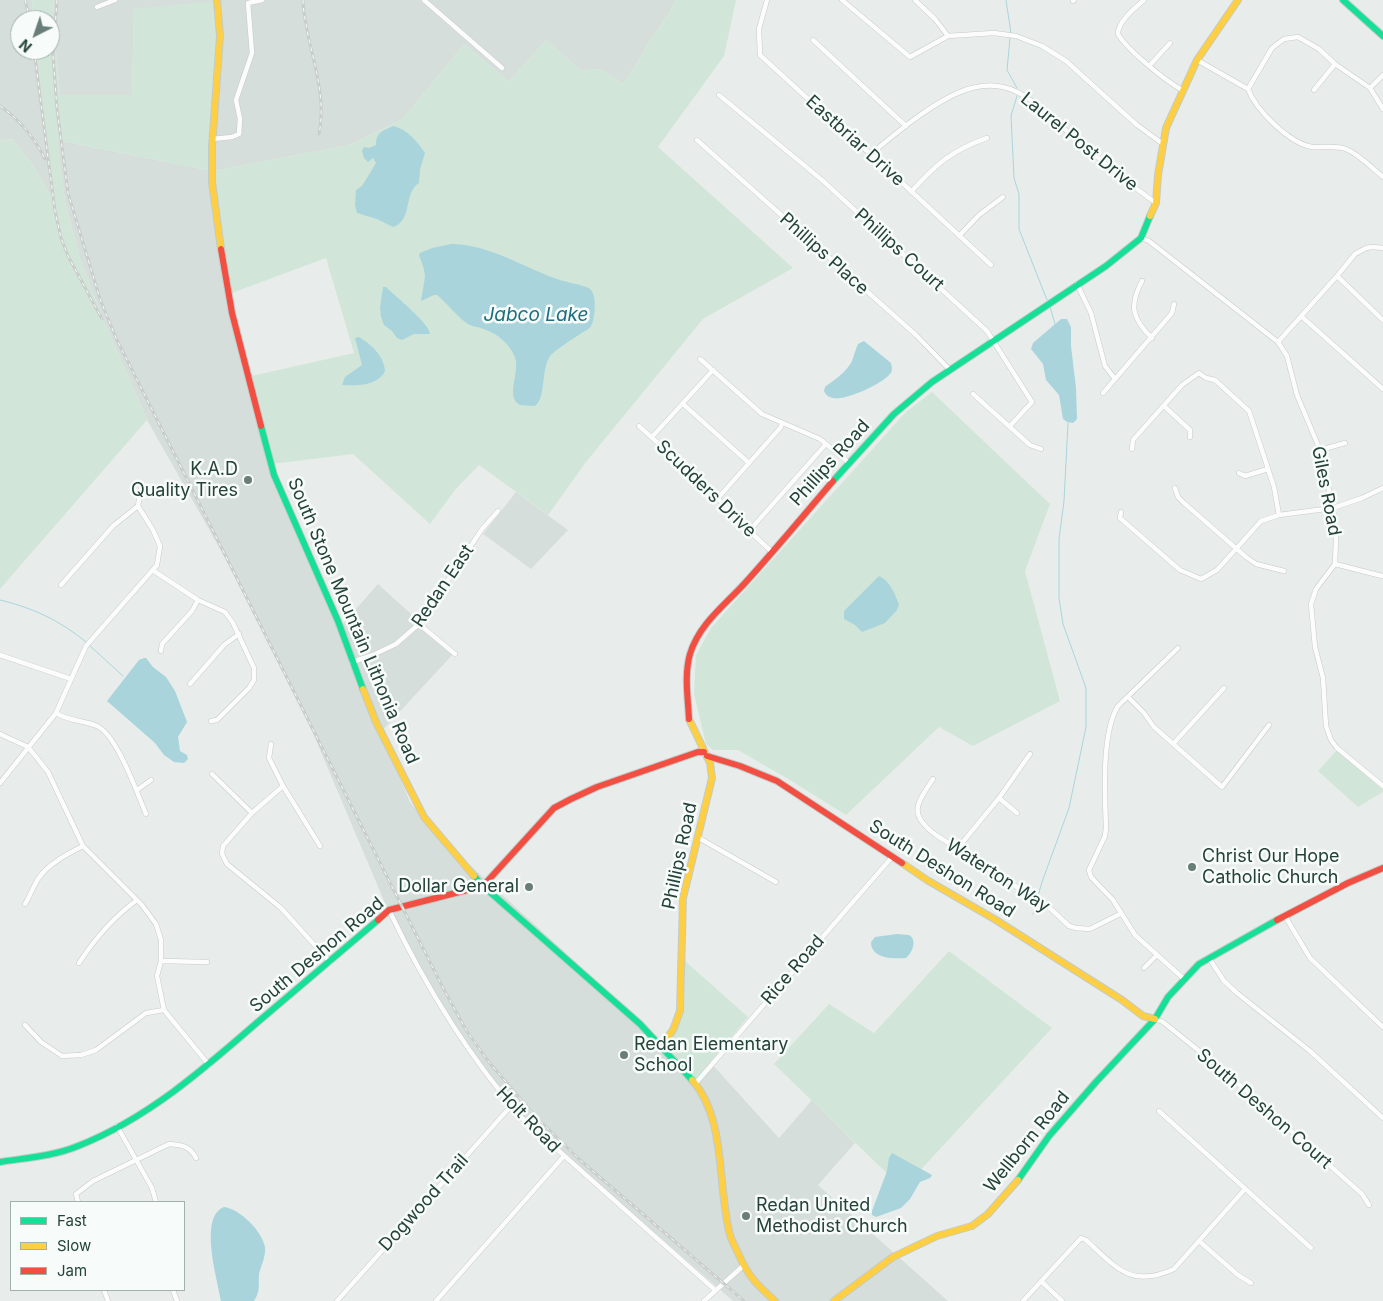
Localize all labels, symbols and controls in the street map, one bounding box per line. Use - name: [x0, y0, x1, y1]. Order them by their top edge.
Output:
- north arrow: [10, 10, 60, 60]
- text: N: [16, 36, 35, 56]
- street label: Laurel Post Drive: [1016, 88, 1142, 196]
- street label: Eastbriar Drive: [801, 91, 909, 191]
- street label: Phillips Court: [850, 204, 948, 296]
- street label: Phillips Place: [775, 209, 873, 299]
- water label: Jabco Lake: [483, 304, 589, 326]
- street label: Phillips Road: [786, 415, 874, 511]
- street label: Scudders Drive: [651, 436, 761, 542]
- street label: Giles Road: [1307, 444, 1345, 538]
- place label: K.A.D Quality Tires: [131, 459, 238, 502]
- marker: K.A.D Quality Tires: [242, 474, 254, 486]
- street label: South Stone Mountain Lithonia Road: [283, 475, 423, 767]
- street label: Redan East: [407, 541, 479, 631]
- street label: Phillips Road: [658, 801, 702, 911]
- street label: South Deshon Road: [865, 815, 1019, 923]
- street label: Waterton Way: [942, 834, 1054, 918]
- place label: Christ Our Hope Catholic Church: [1202, 846, 1340, 889]
- marker: Christ Our Hope Catholic Church: [1186, 861, 1198, 873]
- place label: Dollar General: [398, 876, 519, 898]
- marker: Dollar General: [523, 881, 535, 893]
- street label: South Deshon Road: [246, 893, 388, 1017]
- street label: Rice Road: [757, 931, 829, 1009]
- place label: Redan Elementary School: [634, 1034, 788, 1076]
- street label: South Deshon Court: [1192, 1044, 1336, 1174]
- marker: Redan Elementary School: [618, 1049, 630, 1061]
- street label: Holt Road: [491, 1083, 565, 1157]
- street label: Wellborn Road: [980, 1087, 1074, 1197]
- street label: Dogwood Trail: [375, 1150, 473, 1256]
- place label: Redan United Methodist Church: [756, 1195, 908, 1238]
- legend: [10, 1201, 185, 1291]
- marker: Redan United Methodist Church: [740, 1210, 752, 1222]
- text: Fast: [57, 1211, 87, 1230]
- text: Slow: [57, 1236, 91, 1255]
- text: Jam: [57, 1261, 87, 1280]

